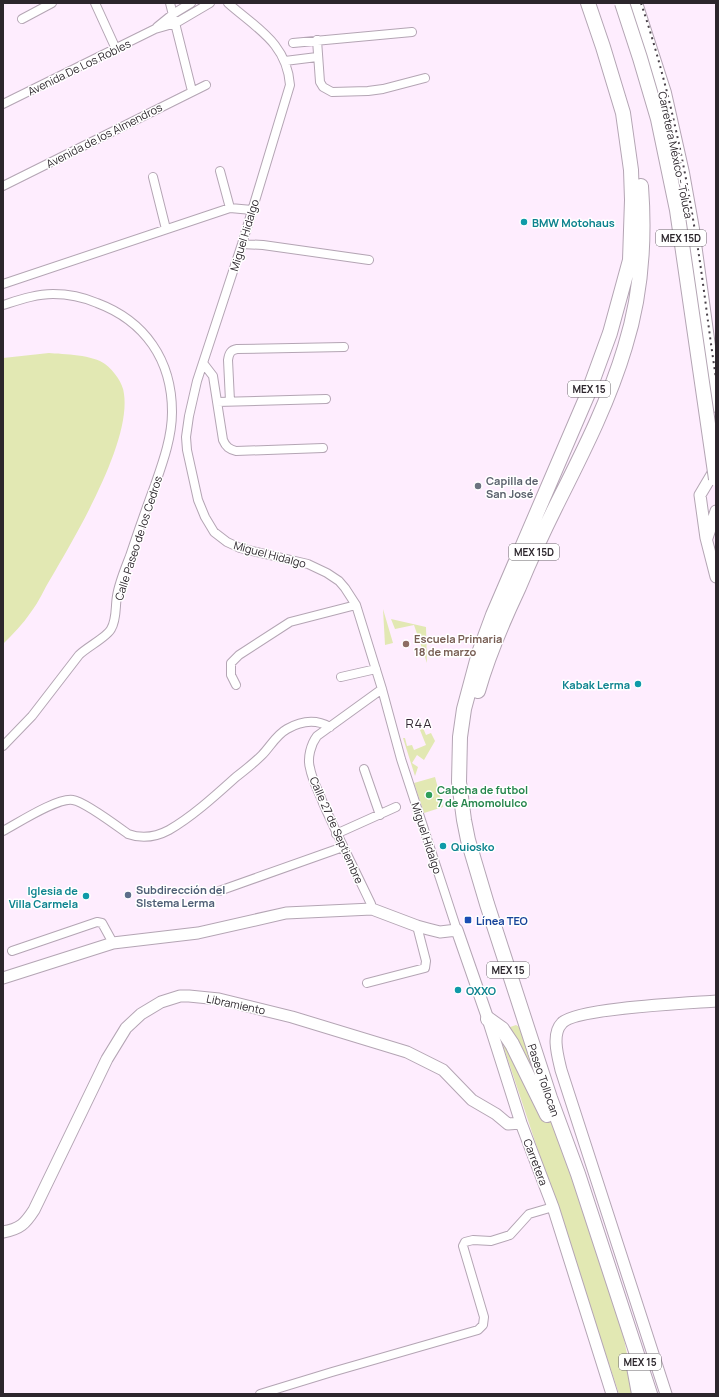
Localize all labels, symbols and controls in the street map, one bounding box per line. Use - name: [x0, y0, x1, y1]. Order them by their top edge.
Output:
- street label: Avenida De Los Robles: [25, 35, 133, 98]
- street label: Carretera México - Toluca: [655, 90, 697, 220]
- street label: Avenida de los Almendros: [43, 99, 165, 171]
- street label: Miguel Hidalgo: [226, 197, 262, 273]
- place label: BMW Motohaus: [532, 215, 615, 230]
- marker: BMW Motohaus: [519, 217, 529, 227]
- road number: MEX 15D: [656, 230, 706, 246]
- road number: MEX 15: [568, 381, 610, 397]
- place label: Capilla de San José: [486, 473, 539, 501]
- street label: Calle Paseo de los Cedros: [111, 474, 165, 602]
- marker: Capilla de San José: [473, 481, 483, 491]
- street label: Miguel Hidalgo: [232, 537, 308, 571]
- road number: MEX 15D: [509, 544, 559, 560]
- place label: Escuela Primaria 18 de marzo: [414, 631, 502, 659]
- marker: Escuela Primaria 18 de marzo: [401, 639, 411, 649]
- place label: Kabak Lerma: [562, 677, 630, 692]
- marker: Kabak Lerma: [633, 679, 643, 689]
- district label: R4A: [405, 714, 433, 732]
- street label: Calle 27 de Septiembre: [307, 774, 368, 886]
- place label: Cabcha de futbol 7 de Amomolulco: [437, 782, 528, 810]
- marker: Cabcha de futbol 7 de Amomolulco: [424, 790, 434, 800]
- street label: Miguel Hidalgo: [408, 800, 446, 876]
- place label: Quiosko: [451, 839, 495, 854]
- marker: Quiosko: [438, 841, 448, 851]
- place label: Subdirección del SIstema Lerma: [136, 882, 225, 910]
- place label: Iglesia de Villa Carmela: [9, 883, 78, 911]
- marker: Subdirección del SIstema Lerma: [123, 890, 133, 900]
- marker: Iglesia de Villa Carmela: [81, 891, 91, 901]
- place label: Línea TEO: [476, 913, 528, 928]
- marker: Línea TEO: [463, 915, 473, 925]
- road number: MEX 15: [487, 962, 529, 978]
- place label: OXXO: [466, 983, 496, 998]
- marker: OXXO: [453, 985, 463, 995]
- street label: Libramiento: [205, 990, 267, 1018]
- street label: Paseo Tollocan: [525, 1042, 563, 1118]
- street label: Carretera: [520, 1137, 552, 1187]
- road number: MEX 15: [619, 1354, 661, 1370]

